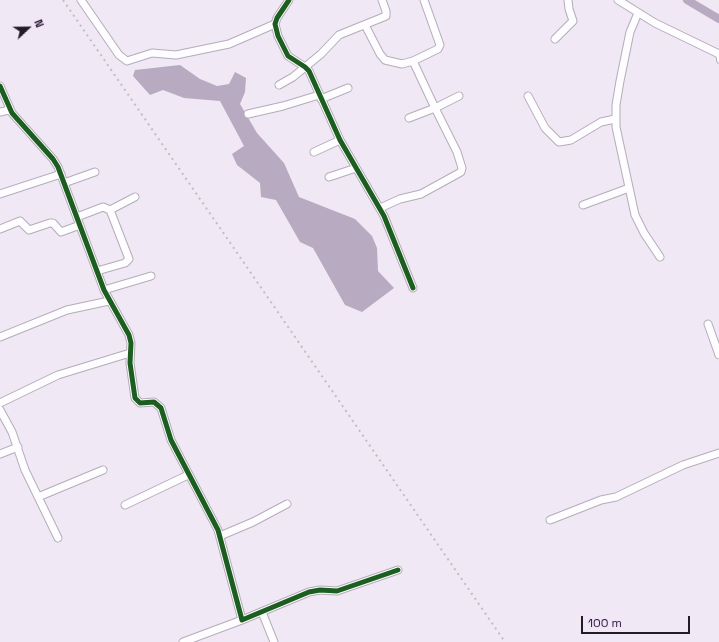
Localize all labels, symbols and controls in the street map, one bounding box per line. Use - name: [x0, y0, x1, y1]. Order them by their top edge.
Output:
- north arrow: [8, 8, 48, 48]
- text: N: [31, 17, 47, 30]
- scale bar: [583, 608, 692, 634]
- text: 100 m: [588, 615, 622, 631]

